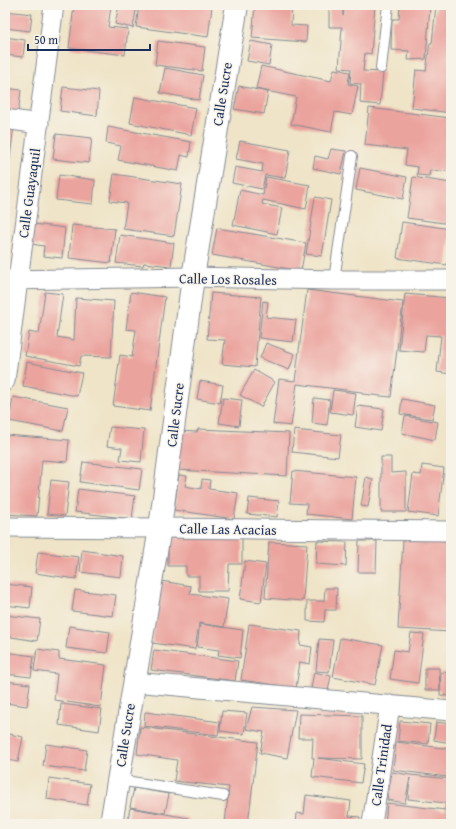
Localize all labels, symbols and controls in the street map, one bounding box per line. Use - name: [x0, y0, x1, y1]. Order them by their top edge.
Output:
- scale bar: [28, 26, 150, 52]
- text: 50 m: [34, 31, 58, 48]
- street label: Calle Sucre: [207, 60, 237, 127]
- street label: Calle Guayaquil: [13, 147, 45, 239]
- street label: Calle Los Rosales: [179, 268, 277, 290]
- street label: Calle Sucre: [161, 381, 189, 448]
- street label: Calle Las Acacias: [179, 518, 277, 540]
- street label: Calle Sucre: [110, 701, 140, 768]
- street label: Calle Trinidad: [365, 722, 397, 807]

